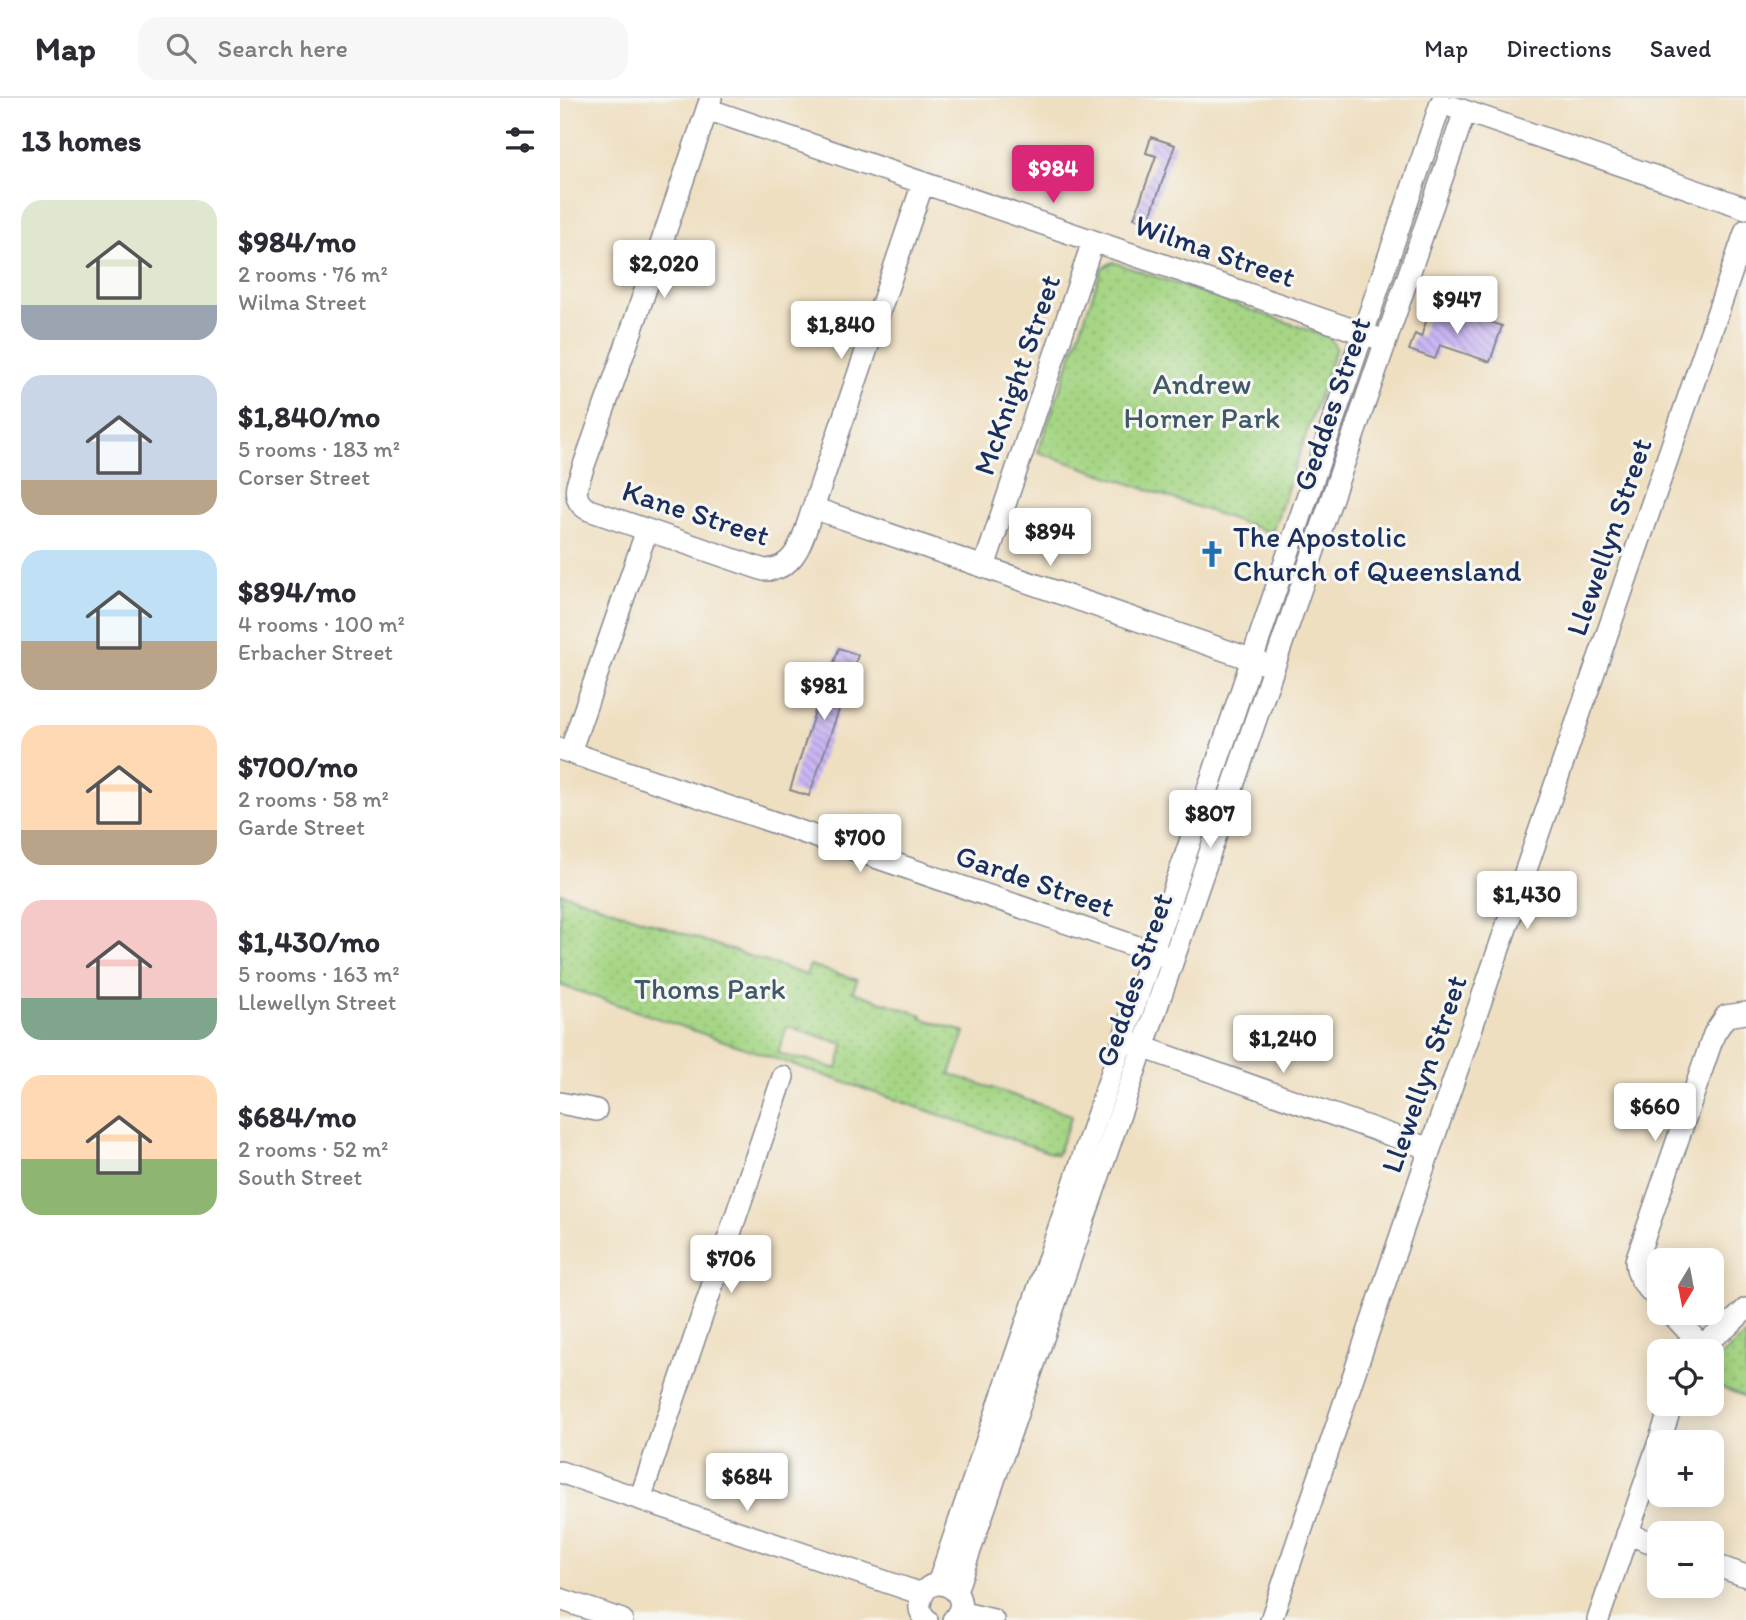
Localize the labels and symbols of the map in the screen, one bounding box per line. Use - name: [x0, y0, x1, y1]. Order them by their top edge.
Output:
- pin: $984: [1012, 146, 1094, 205]
- street label: Wilma Street: [1130, 206, 1300, 295]
- pin: $2,020: [607, 240, 721, 300]
- street label: McKnight Street: [965, 270, 1068, 480]
- pin: $947: [1416, 276, 1498, 336]
- pin: $1,840: [784, 302, 898, 361]
- street label: Geddes Street: [1284, 312, 1379, 496]
- park label: Andrew Horner Park: [1124, 365, 1280, 436]
- street label: Llewellyn Street: [1557, 433, 1660, 641]
- street label: Kane Street: [618, 471, 775, 554]
- pin: $894: [1009, 508, 1091, 568]
- place label: The Apostolic Church of Queensland: [1233, 518, 1522, 589]
- church icon: The Apostolic Church of Queensland: [1197, 539, 1227, 569]
- pin: $981: [783, 662, 865, 722]
- pin: $807: [1169, 790, 1251, 850]
- pin: $700: [819, 814, 901, 874]
- street label: Garde Street: [951, 836, 1119, 925]
- pin: $1,430: [1470, 872, 1584, 931]
- street label: Geddes Street: [1086, 888, 1181, 1072]
- park label: Thoms Park: [634, 970, 786, 1007]
- street label: Llewellyn Street: [1372, 970, 1475, 1178]
- pin: $1,240: [1226, 1016, 1340, 1075]
- pin: $660: [1614, 1084, 1696, 1143]
- pin: $706: [690, 1236, 772, 1295]
- north arrow: [1647, 1248, 1724, 1325]
- pin: $684: [706, 1454, 788, 1513]

